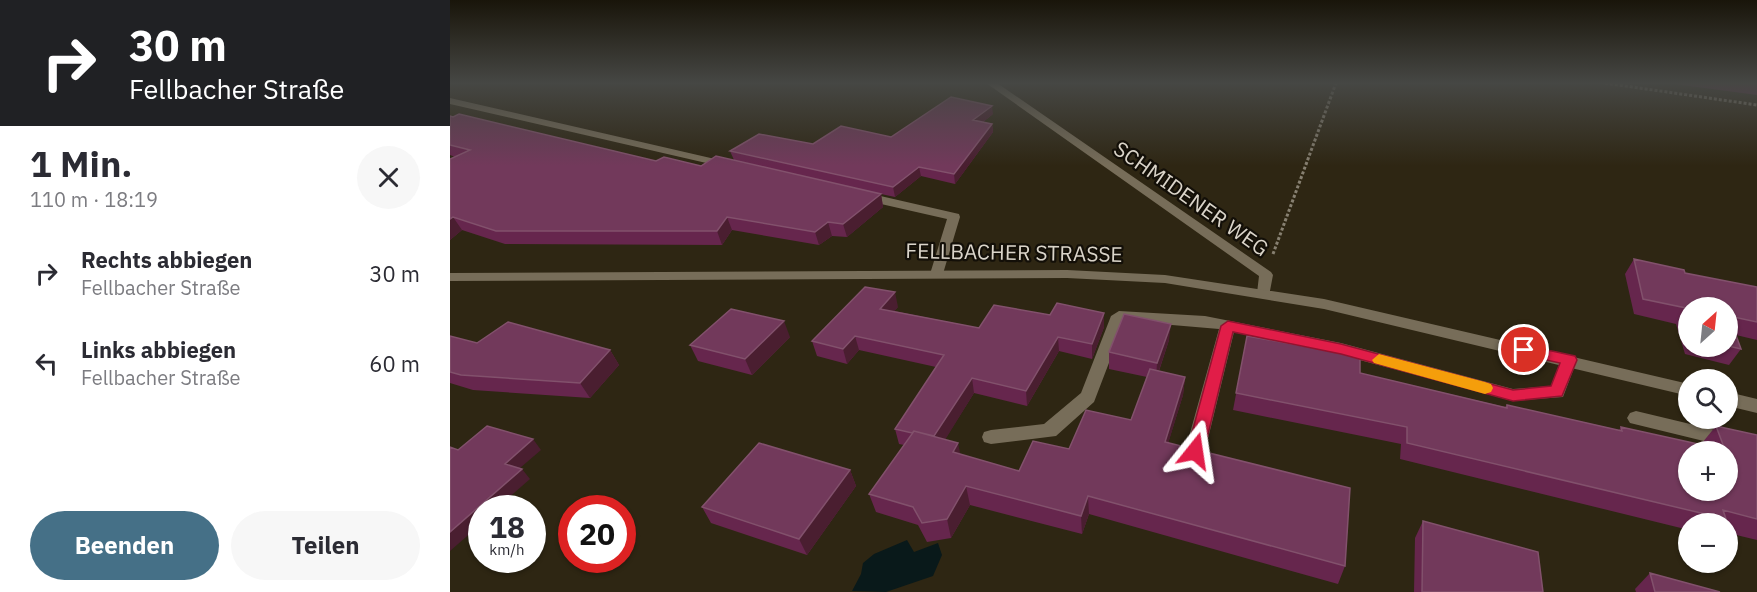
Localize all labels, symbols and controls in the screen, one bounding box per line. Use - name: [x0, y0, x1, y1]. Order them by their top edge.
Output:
- text: 30 m: [129, 18, 227, 73]
- icon: right: [30, 24, 108, 102]
- text: Fellbacher Straße: [129, 71, 344, 106]
- street label: SCHMIDENER WEG: [1109, 134, 1275, 262]
- text: 1 Min.: [30, 140, 133, 187]
- button: close: [357, 146, 420, 209]
- text: 110 m · 18:19: [30, 186, 158, 213]
- street label: FELLBACHER STRASSE: [905, 236, 1123, 268]
- text: Rechts abbiegen: [81, 245, 252, 274]
- icon: right: [30, 257, 63, 290]
- text: 30 m: [369, 259, 420, 288]
- text: Fellbacher Straße: [81, 274, 241, 301]
- north arrow: [1678, 297, 1738, 357]
- map controls: [1678, 297, 1738, 573]
- pin: [1498, 324, 1549, 375]
- icon: arrive: [1507, 333, 1540, 366]
- text: Links abbiegen: [81, 335, 236, 364]
- icon: left: [30, 347, 63, 380]
- text: 60 m: [369, 349, 420, 378]
- text: Fellbacher Straße: [81, 364, 241, 391]
- button: search: [1678, 369, 1738, 429]
- position arrow: [1163, 419, 1227, 483]
- button: +: [1678, 441, 1738, 501]
- speed limit sign: 20: [558, 495, 636, 573]
- text: 18: [489, 507, 525, 546]
- button: Beenden: [30, 511, 219, 580]
- button: Teilen: [231, 511, 420, 580]
- button: −: [1678, 513, 1738, 573]
- text: km/h: [489, 540, 525, 559]

